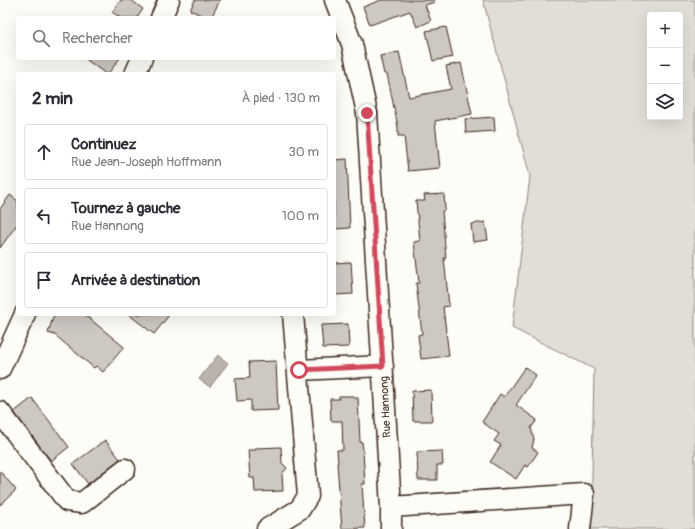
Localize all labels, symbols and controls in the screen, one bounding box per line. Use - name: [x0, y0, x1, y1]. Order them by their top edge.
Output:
- map controls: [647, 12, 683, 120]
- button: +: [647, 12, 683, 48]
- search box: [16, 16, 336, 60]
- icon: search: [30, 27, 52, 49]
- text: Rechercher: [62, 29, 133, 48]
- button: −: [647, 48, 683, 84]
- button: layers: [647, 84, 683, 120]
- text: 2 min: [32, 88, 73, 109]
- text: À pied · 130 m: [242, 90, 320, 106]
- route end: [358, 104, 376, 122]
- text: Continuez: [71, 135, 136, 154]
- icon: ahead: [33, 141, 55, 163]
- text: 30 m: [289, 144, 319, 160]
- text: Rue Jean-Joseph Hoffmann: [71, 154, 222, 170]
- text: Tournez à gauche: [71, 199, 181, 218]
- icon: left: [33, 205, 55, 227]
- text: 100 m: [282, 208, 319, 224]
- text: Rue Hannong: [71, 218, 144, 234]
- icon: arrive: [33, 269, 55, 291]
- text: Arrivée à destination: [71, 271, 200, 290]
- route start: [290, 361, 308, 379]
- street label: Rue Hannong: [377, 375, 394, 438]

